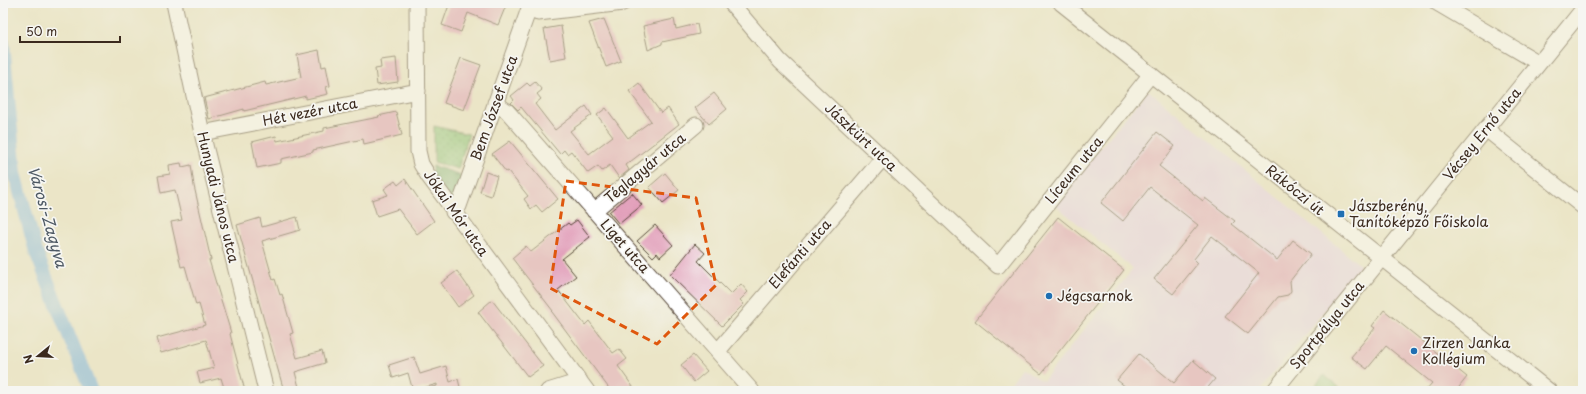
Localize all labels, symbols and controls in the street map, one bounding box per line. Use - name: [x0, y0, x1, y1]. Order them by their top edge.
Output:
- scale bar: [20, 18, 120, 44]
- text: 50 m: [26, 22, 57, 40]
- street label: Bem József utca: [465, 52, 522, 164]
- street label: Vécsey Ernő utca: [1438, 82, 1526, 185]
- street label: Hét vezér utca: [261, 92, 359, 131]
- street label: Jászkürt utca: [820, 97, 903, 176]
- street label: Téglagyár utca: [599, 127, 690, 208]
- street label: Hunyadi János utca: [192, 129, 245, 265]
- street label: Líceum utca: [1040, 131, 1108, 208]
- street label: Rákóczi út: [1261, 159, 1329, 220]
- water label: Városi-Zagyva: [23, 163, 74, 271]
- street label: Jókai Mór utca: [419, 165, 494, 260]
- place label: Jászberény, Tanítóképző Főiskola: [1349, 195, 1488, 232]
- marker: Jászberény, Tanítóképző Főiskola: [1336, 209, 1346, 219]
- street label: Liget utca: [596, 214, 655, 278]
- street label: Elefánti utca: [763, 214, 836, 293]
- street label: Sportpálya utca: [1284, 276, 1369, 373]
- place label: Jégcsarnok: [1057, 285, 1133, 306]
- marker: Jégcsarnok: [1044, 291, 1054, 301]
- place label: Zirzen Janka Kollégium: [1422, 332, 1511, 369]
- north arrow: [18, 336, 58, 376]
- marker: Zirzen Janka Kollégium: [1409, 346, 1419, 356]
- text: N: [18, 352, 37, 366]

